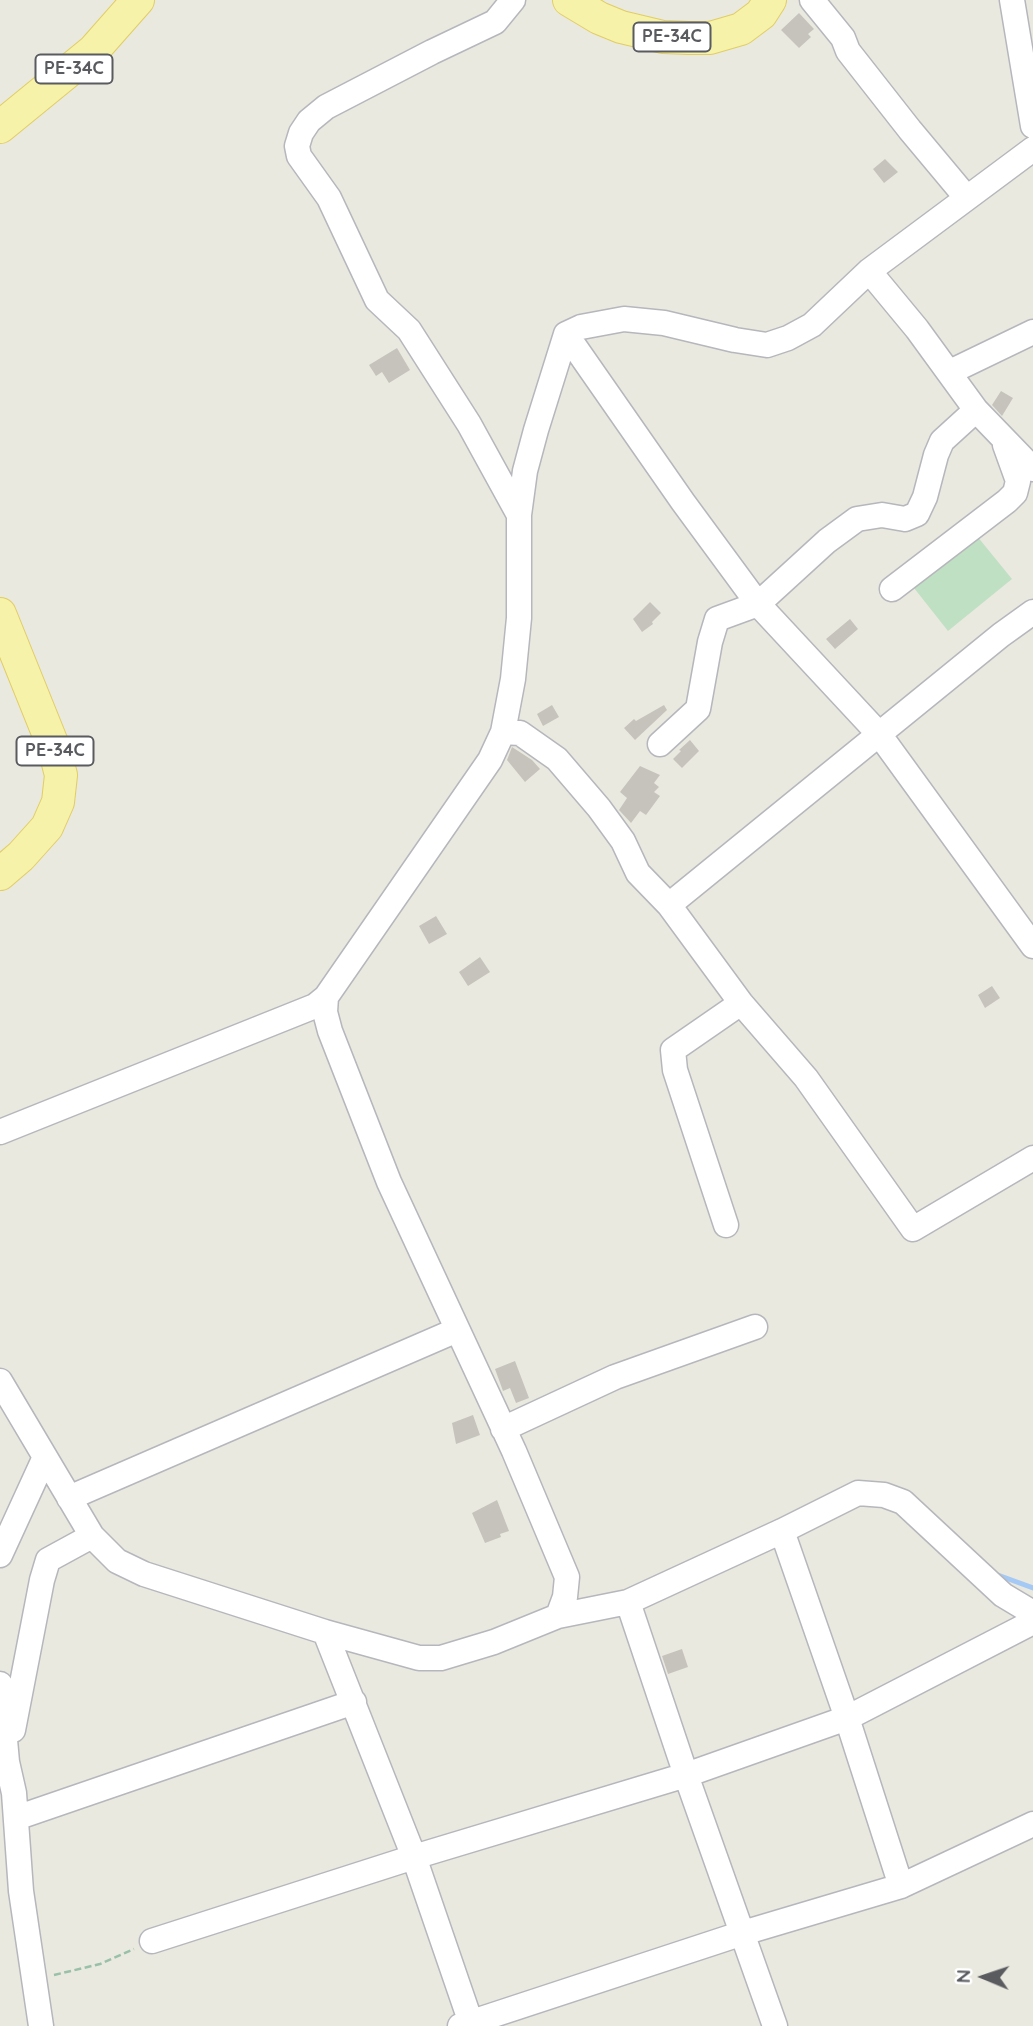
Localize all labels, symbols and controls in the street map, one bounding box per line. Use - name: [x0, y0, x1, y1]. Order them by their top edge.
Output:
- road number: PE-34C: [634, 22, 710, 52]
- road number: PE-34C: [36, 55, 112, 84]
- road number: PE-34C: [16, 736, 94, 766]
- north arrow: [949, 1942, 1019, 2012]
- text: N: [951, 1969, 975, 1984]

